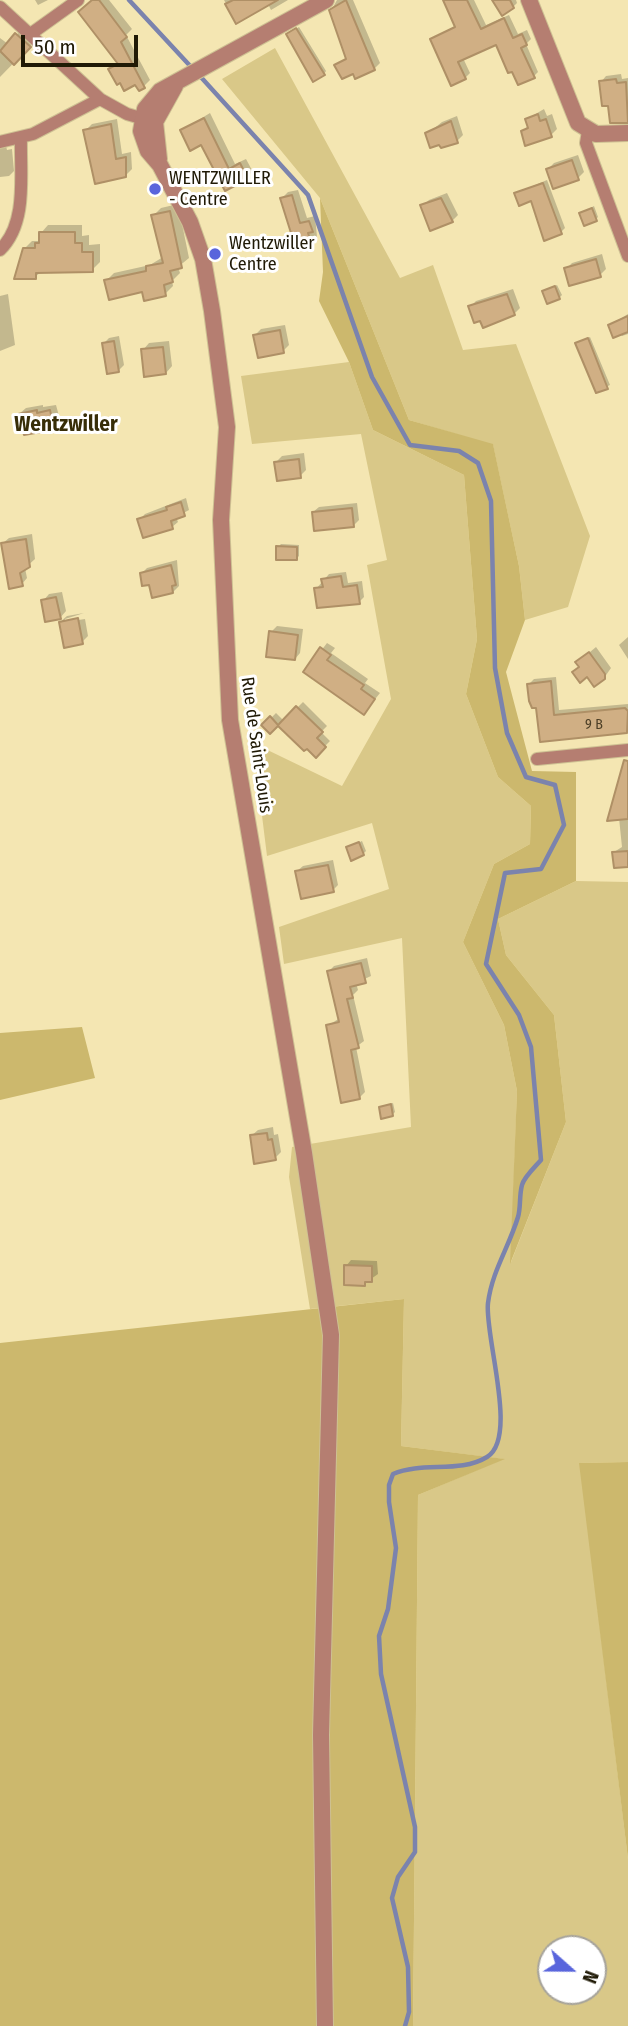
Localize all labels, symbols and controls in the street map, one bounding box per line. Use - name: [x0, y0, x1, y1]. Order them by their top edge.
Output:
- scale bar: [24, 21, 142, 65]
- text: 50 m: [34, 34, 76, 60]
- place label: WENTZWILLER - Centre: [169, 168, 271, 210]
- marker: WENTZWILLER - Centre: [147, 181, 163, 197]
- place label: Wentzwiller Centre: [229, 233, 315, 276]
- marker: Wentzwiller Centre: [207, 246, 223, 262]
- district label: Wentzwiller: [14, 412, 118, 438]
- street label: Rue de Saint-Louis: [236, 675, 276, 815]
- house number: 9 B: [585, 717, 603, 733]
- north arrow: [537, 1935, 607, 2005]
- text: N: [577, 1968, 603, 1986]

